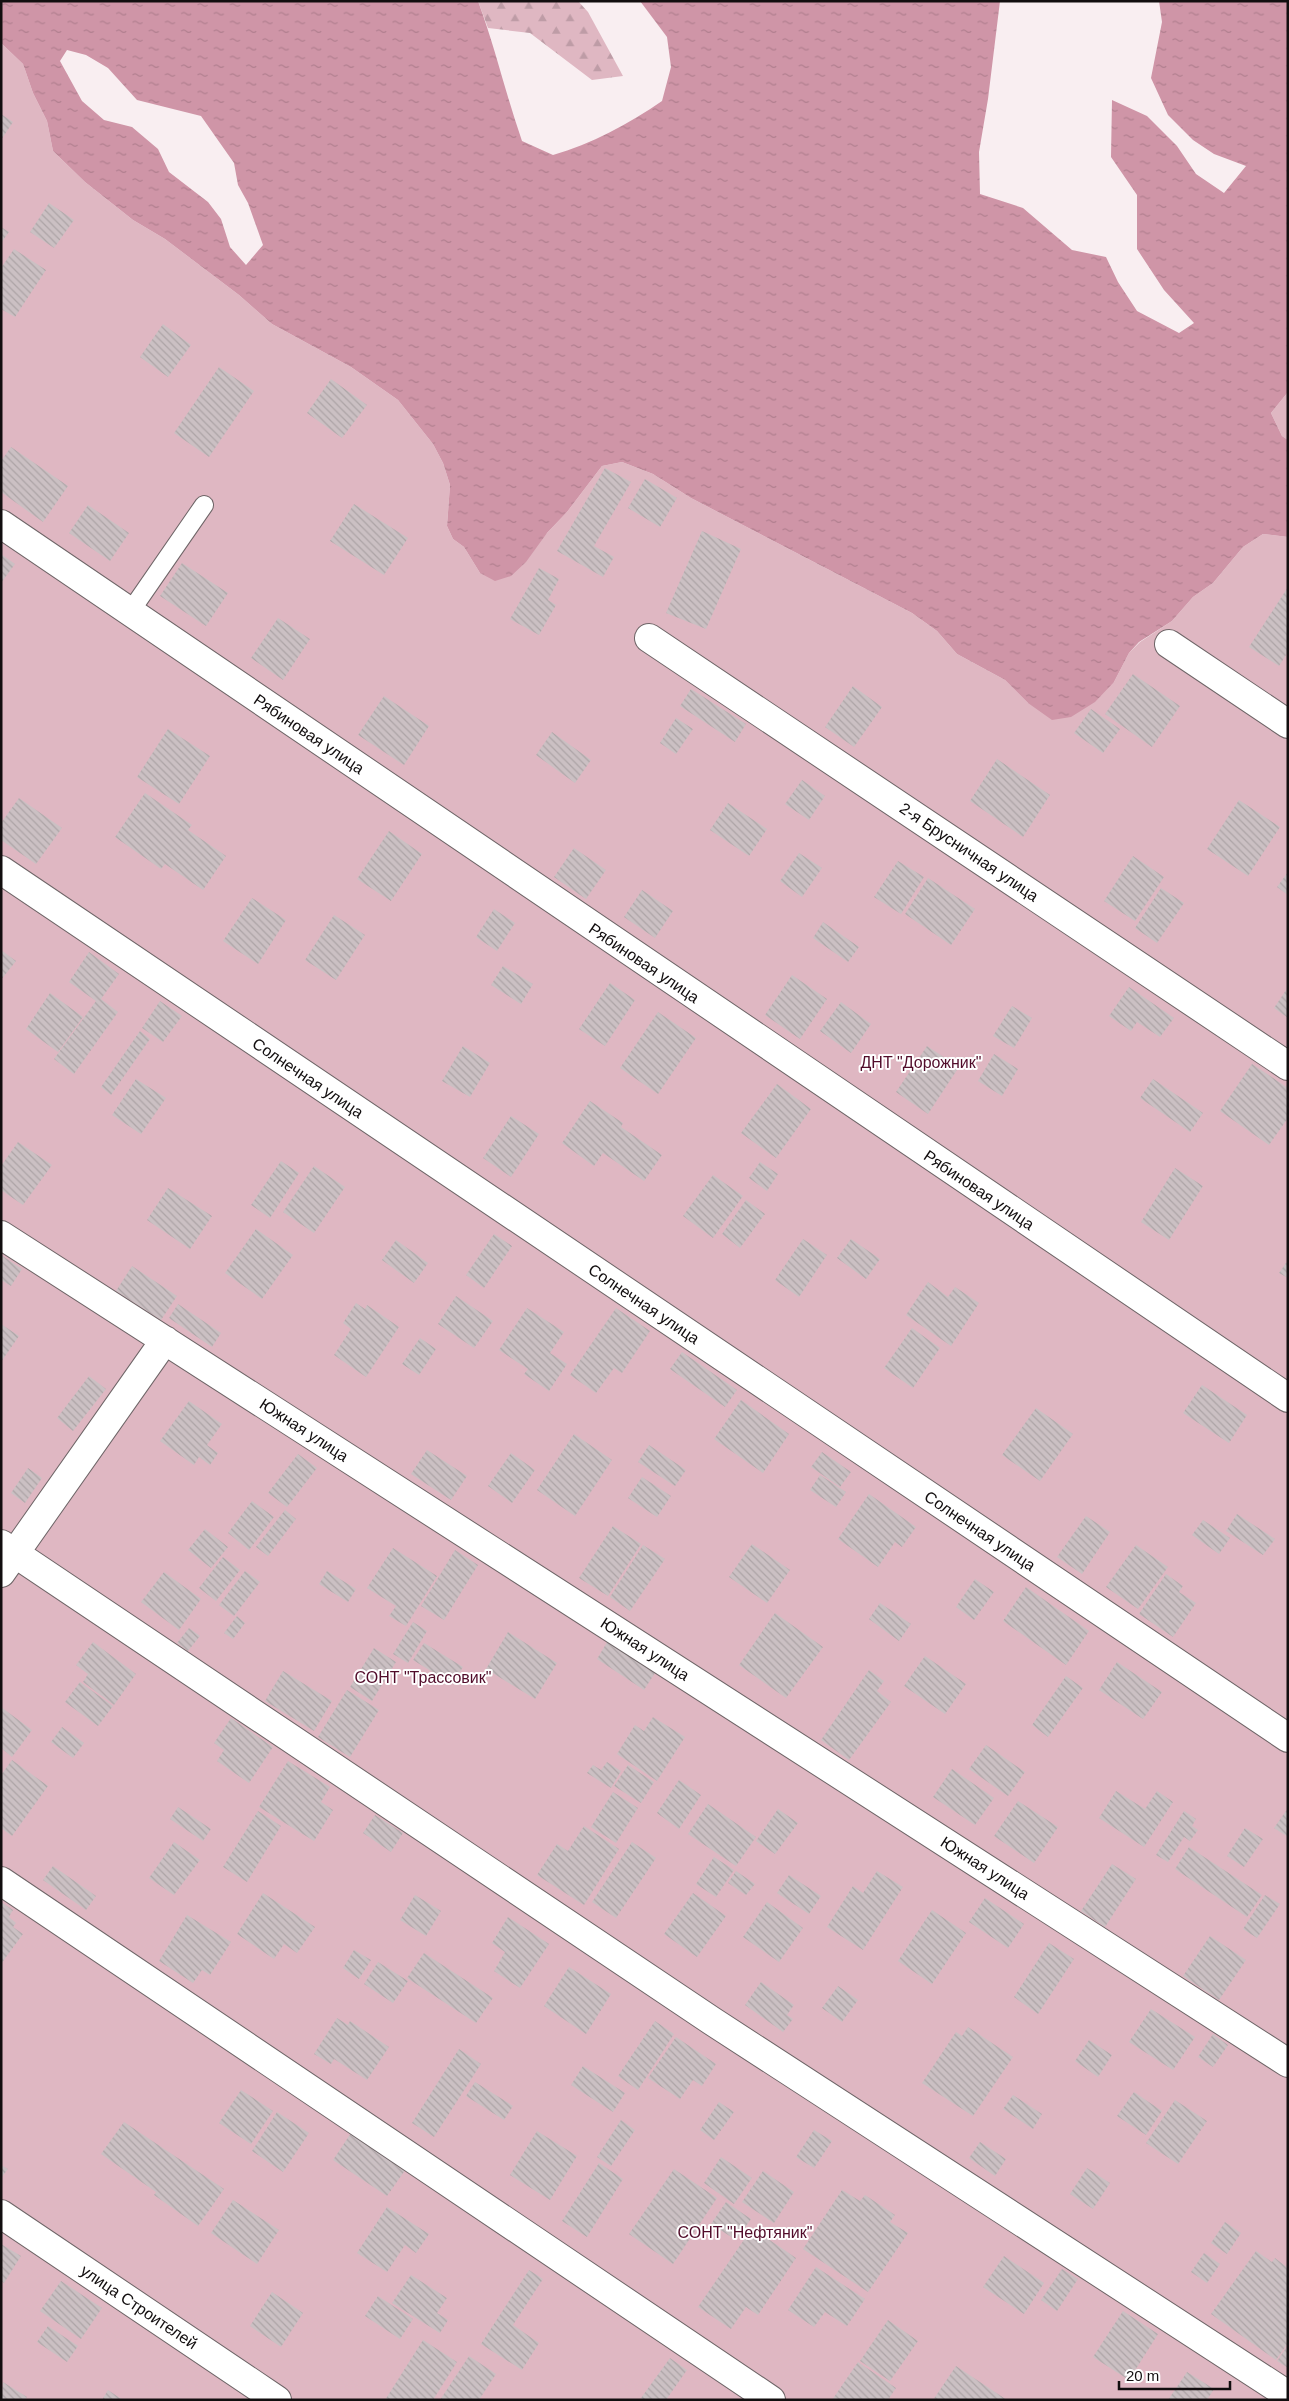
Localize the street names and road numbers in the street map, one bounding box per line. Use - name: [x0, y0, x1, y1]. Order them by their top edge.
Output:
- street label: Рябиновая улица: [251, 691, 367, 777]
- street label: 2-я Брусничная улица: [897, 799, 1042, 905]
- street label: Рябиновая улица: [586, 920, 702, 1006]
- street label: Солнечная улица: [249, 1035, 367, 1121]
- street label: Рябиновая улица: [921, 1147, 1037, 1233]
- street label: Солнечная улица: [585, 1261, 703, 1347]
- street label: Южная улица: [257, 1395, 351, 1465]
- street label: Солнечная улица: [921, 1488, 1039, 1574]
- street label: Южная улица: [598, 1614, 692, 1684]
- street label: Южная улица: [938, 1833, 1032, 1903]
- street label: улица Строителей: [78, 2262, 200, 2352]

